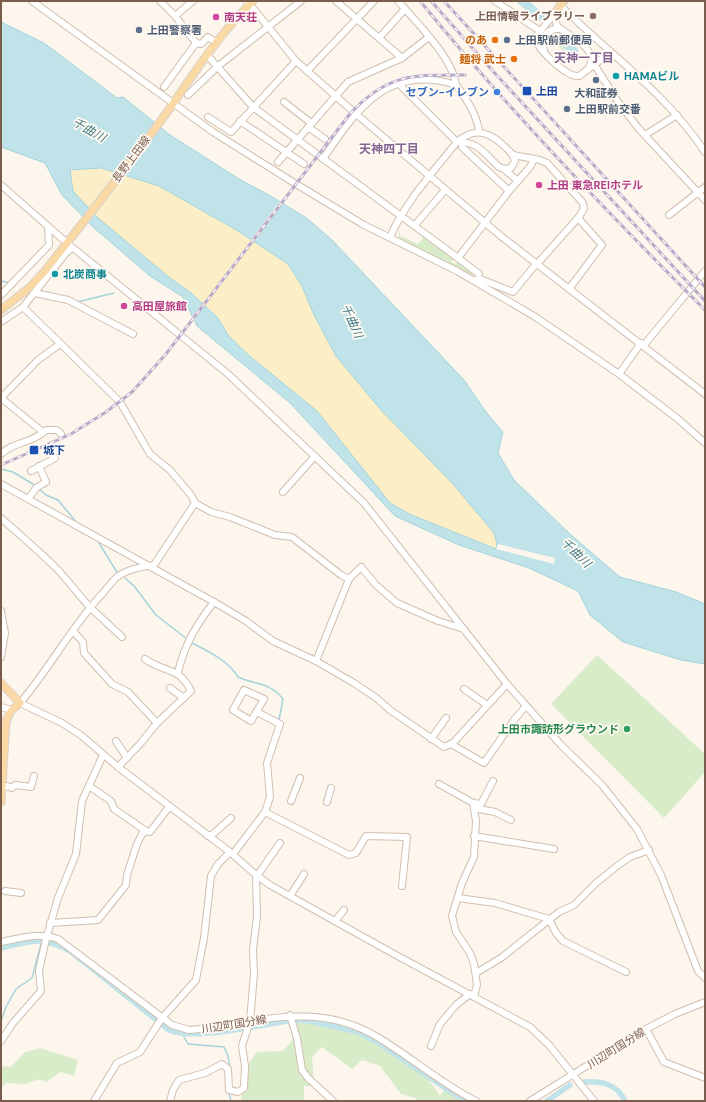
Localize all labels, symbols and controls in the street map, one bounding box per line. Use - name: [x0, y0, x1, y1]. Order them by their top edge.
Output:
- place label: 上田情報ライブラリー: [475, 9, 585, 23]
- place label: 南天荘: [224, 10, 257, 24]
- marker: 上田情報ライブラリー: [588, 11, 598, 21]
- marker: 南天荘: [211, 12, 221, 22]
- place label: 上田警察署: [147, 23, 202, 37]
- marker: 上田警察署: [134, 25, 144, 35]
- place label: のあ: [465, 33, 487, 47]
- place label: 上田駅前郵便局: [515, 33, 592, 47]
- marker: のあ: [490, 35, 500, 45]
- marker: 上田駅前郵便局: [502, 35, 512, 45]
- district label: 天神一丁目: [554, 50, 614, 66]
- place label: 麺将 武士: [458, 52, 506, 66]
- marker: 麺将 武士: [509, 54, 519, 64]
- place label: HAMAビル: [624, 69, 679, 83]
- marker: HAMAビル: [611, 71, 621, 81]
- marker: 大和証券: [591, 75, 601, 85]
- place label: 上田: [536, 84, 558, 98]
- place label: セブン-イレブン: [406, 85, 489, 99]
- marker: 上田: [521, 85, 533, 97]
- place label: 大和証券: [574, 86, 618, 100]
- marker: セブン-イレブン: [492, 87, 502, 97]
- place label: 上田駅前交番: [575, 102, 641, 116]
- marker: 上田駅前交番: [562, 104, 572, 114]
- water label: 千曲川: [69, 114, 110, 147]
- street label: 長野上田線: [109, 133, 153, 185]
- district label: 天神四丁目: [359, 141, 419, 157]
- place label: 上田 東急REIホテル: [547, 178, 643, 192]
- marker: 上田 東急REIホテル: [534, 180, 544, 190]
- place label: 北炭商事: [63, 267, 107, 281]
- marker: 北炭商事: [50, 269, 60, 279]
- place label: 高田屋旅館: [132, 299, 187, 313]
- marker: 高田屋旅館: [119, 301, 129, 311]
- water label: 千曲川: [337, 301, 367, 343]
- place label: 城下: [43, 443, 65, 457]
- marker: 城下: [28, 444, 40, 456]
- water label: 千曲川: [557, 535, 596, 573]
- place label: 上田市諏訪形グラウンド: [498, 722, 619, 736]
- marker: 上田市諏訪形グラウンド: [622, 724, 632, 734]
- street label: 川辺町国分線: [200, 1012, 268, 1036]
- street label: 川辺町国分線: [584, 1025, 648, 1071]

